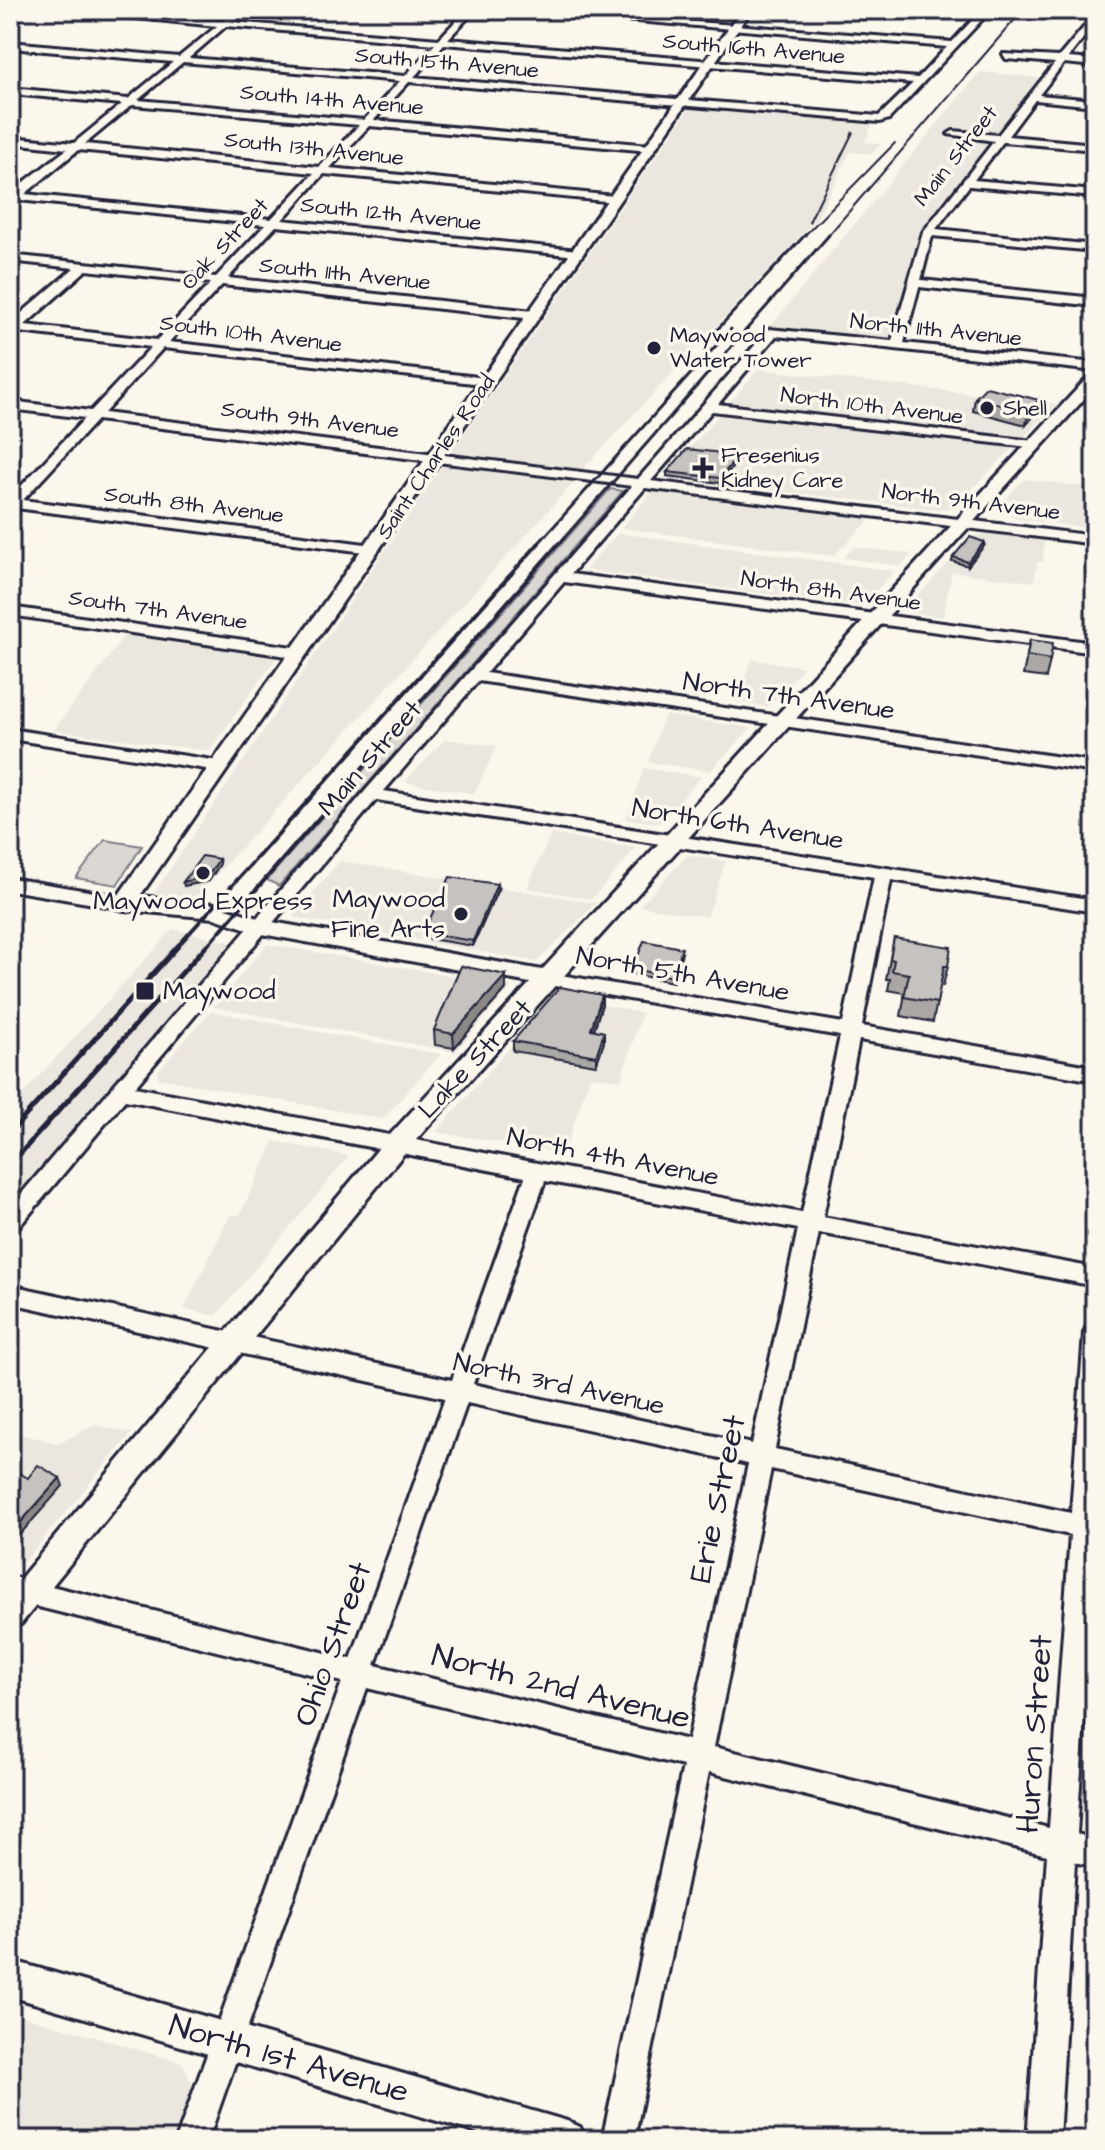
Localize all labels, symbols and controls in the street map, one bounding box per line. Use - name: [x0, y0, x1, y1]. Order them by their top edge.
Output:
- street label: South 16th Avenue: [662, 26, 847, 72]
- street label: South 15th Avenue: [354, 40, 540, 87]
- street label: South 14th Avenue: [239, 77, 425, 123]
- street label: Main Street: [907, 99, 1005, 213]
- street label: South 13th Avenue: [223, 124, 405, 174]
- street label: South 12th Avenue: [299, 189, 483, 239]
- street label: Oak Street: [174, 191, 276, 297]
- street label: South 11th Avenue: [258, 250, 432, 298]
- street label: North 11th Avenue: [849, 306, 1024, 354]
- street label: South 10th Avenue: [158, 307, 344, 361]
- place label: Maywood Water Tower: [670, 320, 812, 376]
- marker: Maywood Water Tower: [645, 339, 663, 357]
- street label: Saint Charles Road: [369, 368, 503, 546]
- street label: North 10th Avenue: [779, 379, 965, 433]
- place label: Shell: [1003, 393, 1047, 424]
- street label: South 9th Avenue: [219, 394, 401, 446]
- marker: Shell: [978, 399, 996, 417]
- place label: Fresenius Kidney Care: [721, 440, 844, 497]
- marker: Fresenius Kidney Care: [692, 457, 714, 479]
- street label: North 9th Avenue: [880, 476, 1062, 528]
- street label: South 8th Avenue: [102, 479, 286, 531]
- street label: North 8th Avenue: [739, 563, 923, 619]
- street label: South 7th Avenue: [67, 582, 249, 638]
- street label: North 7th Avenue: [681, 663, 897, 729]
- street label: Main Street: [310, 692, 431, 824]
- street label: North 6th Avenue: [630, 790, 846, 858]
- marker: Maywood Express: [194, 864, 212, 882]
- place label: Maywood Fine Arts: [331, 881, 445, 947]
- place label: Maywood Express: [93, 883, 313, 921]
- marker: Maywood Fine Arts: [452, 905, 470, 923]
- street label: North 5th Avenue: [574, 938, 792, 1010]
- place label: Maywood: [163, 973, 276, 1011]
- marker: Maywood: [134, 980, 156, 1002]
- street label: Lake Street: [410, 991, 540, 1127]
- street label: North 4th Avenue: [504, 1119, 722, 1195]
- street label: North 3rd Avenue: [450, 1344, 668, 1424]
- street label: Erie Street: [678, 1411, 758, 1587]
- street label: Ohio Street: [283, 1556, 384, 1732]
- street label: North 2nd Avenue: [427, 1633, 695, 1741]
- street label: Huron Street: [1006, 1633, 1064, 1835]
- street label: North 1st Avenue: [164, 2003, 414, 2115]

